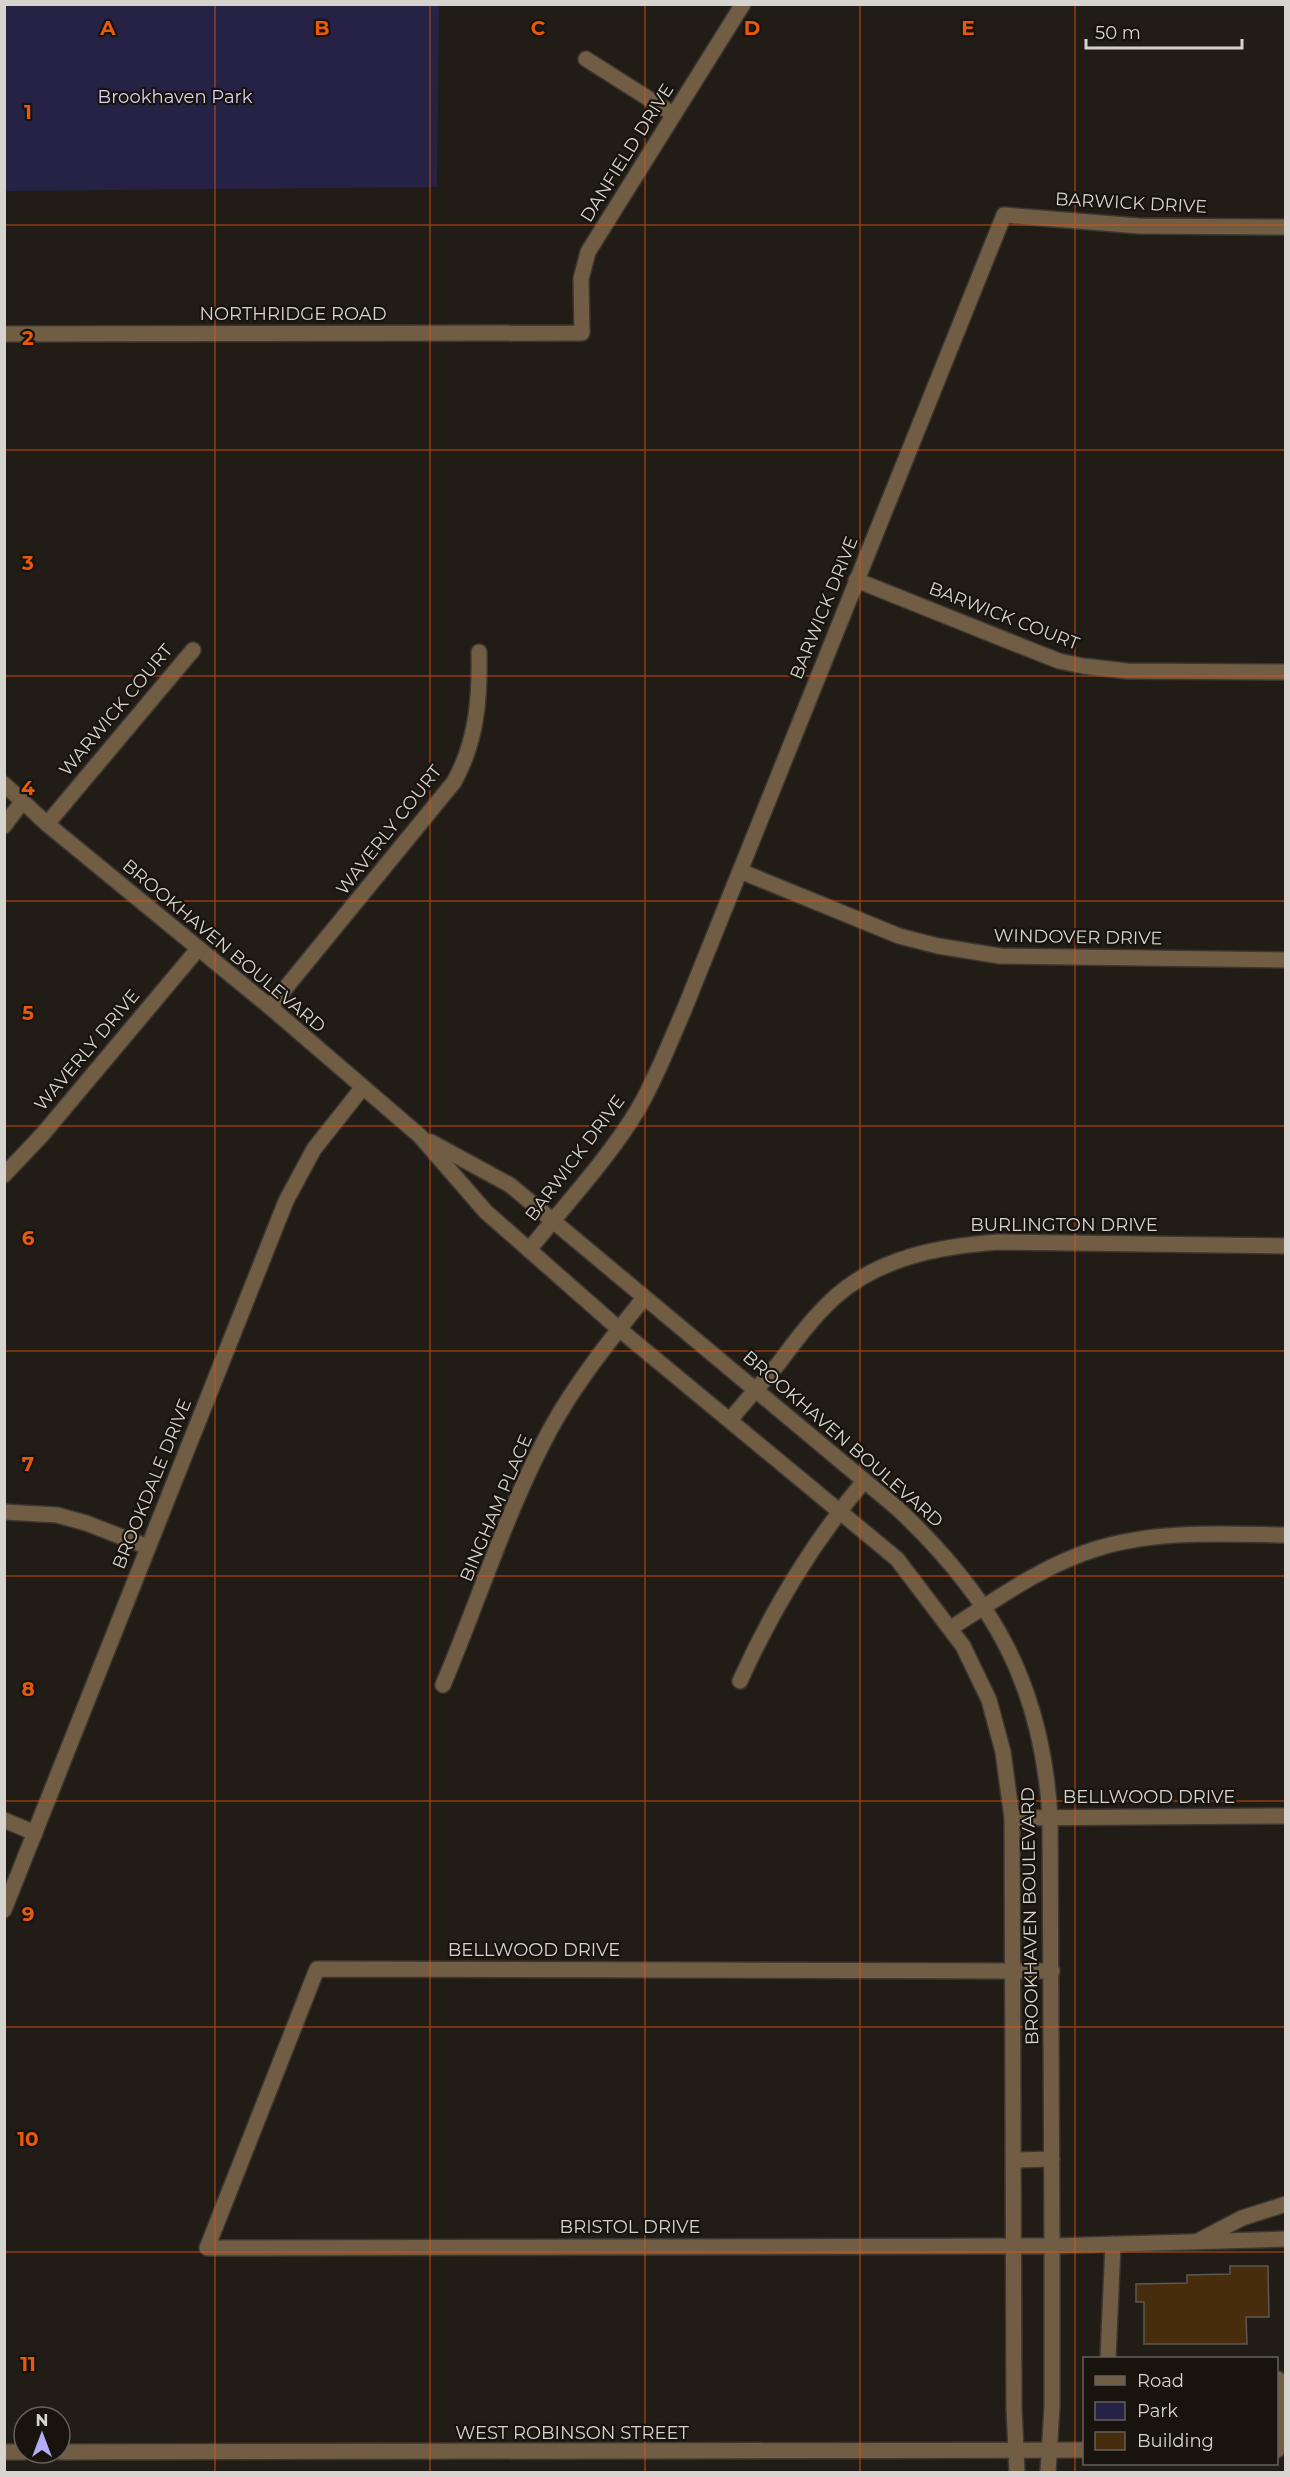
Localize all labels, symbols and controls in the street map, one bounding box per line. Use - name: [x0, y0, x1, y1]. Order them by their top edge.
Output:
- scale bar: [1086, 12, 1242, 50]
- text: A: [99, 16, 116, 40]
- text: B: [314, 16, 330, 40]
- text: C: [531, 16, 546, 40]
- text: D: [744, 16, 760, 40]
- text: E: [961, 16, 975, 40]
- text: 50 m: [1095, 22, 1141, 44]
- street label: DANFIELD DRIVE: [576, 80, 678, 226]
- park label: Brookhaven Park: [98, 86, 253, 108]
- text: 1: [24, 100, 32, 124]
- street label: BARWICK DRIVE: [1054, 188, 1208, 218]
- street label: NORTHRIDGE ROAD: [199, 303, 387, 325]
- text: 2: [22, 326, 34, 350]
- street label: BARWICK DRIVE: [785, 533, 863, 683]
- text: 3: [21, 551, 34, 575]
- street label: BARWICK COURT: [926, 577, 1083, 655]
- street label: WARWICK COURT: [54, 639, 178, 780]
- street label: WAVERLY COURT: [331, 760, 447, 899]
- text: 4: [21, 776, 35, 800]
- street label: BROOKHAVEN BOULEVARD: [118, 855, 330, 1037]
- street label: WINDOVER DRIVE: [993, 925, 1163, 949]
- street label: WAVERLY DRIVE: [30, 985, 144, 1115]
- text: 5: [22, 1001, 34, 1025]
- street label: BARWICK DRIVE: [520, 1091, 630, 1225]
- street label: BURLINGTON DRIVE: [970, 1214, 1158, 1236]
- text: 6: [22, 1226, 35, 1250]
- street label: BROOKHAVEN BOULEVARD: [738, 1346, 948, 1532]
- street label: BROOKDALE DRIVE: [108, 1396, 196, 1572]
- street label: BINGHAM PLACE: [455, 1431, 537, 1585]
- text: 7: [22, 1452, 34, 1476]
- text: 8: [21, 1677, 35, 1701]
- street label: BELLWOOD DRIVE: [1063, 1786, 1235, 1808]
- street label: BROOKHAVEN BOULEVARD: [1017, 1787, 1043, 2045]
- text: 9: [22, 1902, 34, 1926]
- street label: BELLWOOD DRIVE: [448, 1939, 620, 1961]
- text: 10: [17, 2127, 39, 2151]
- street label: BRISTOL DRIVE: [560, 2216, 700, 2238]
- text: 11: [20, 2352, 36, 2376]
- legend: [1083, 2357, 1278, 2465]
- text: Road: [1137, 2370, 1184, 2392]
- text: Park: [1137, 2400, 1178, 2422]
- north arrow: [12, 2405, 72, 2465]
- text: N: [36, 2411, 48, 2430]
- street label: WEST ROBINSON STREET: [455, 2422, 689, 2444]
- text: Building: [1137, 2430, 1214, 2452]

